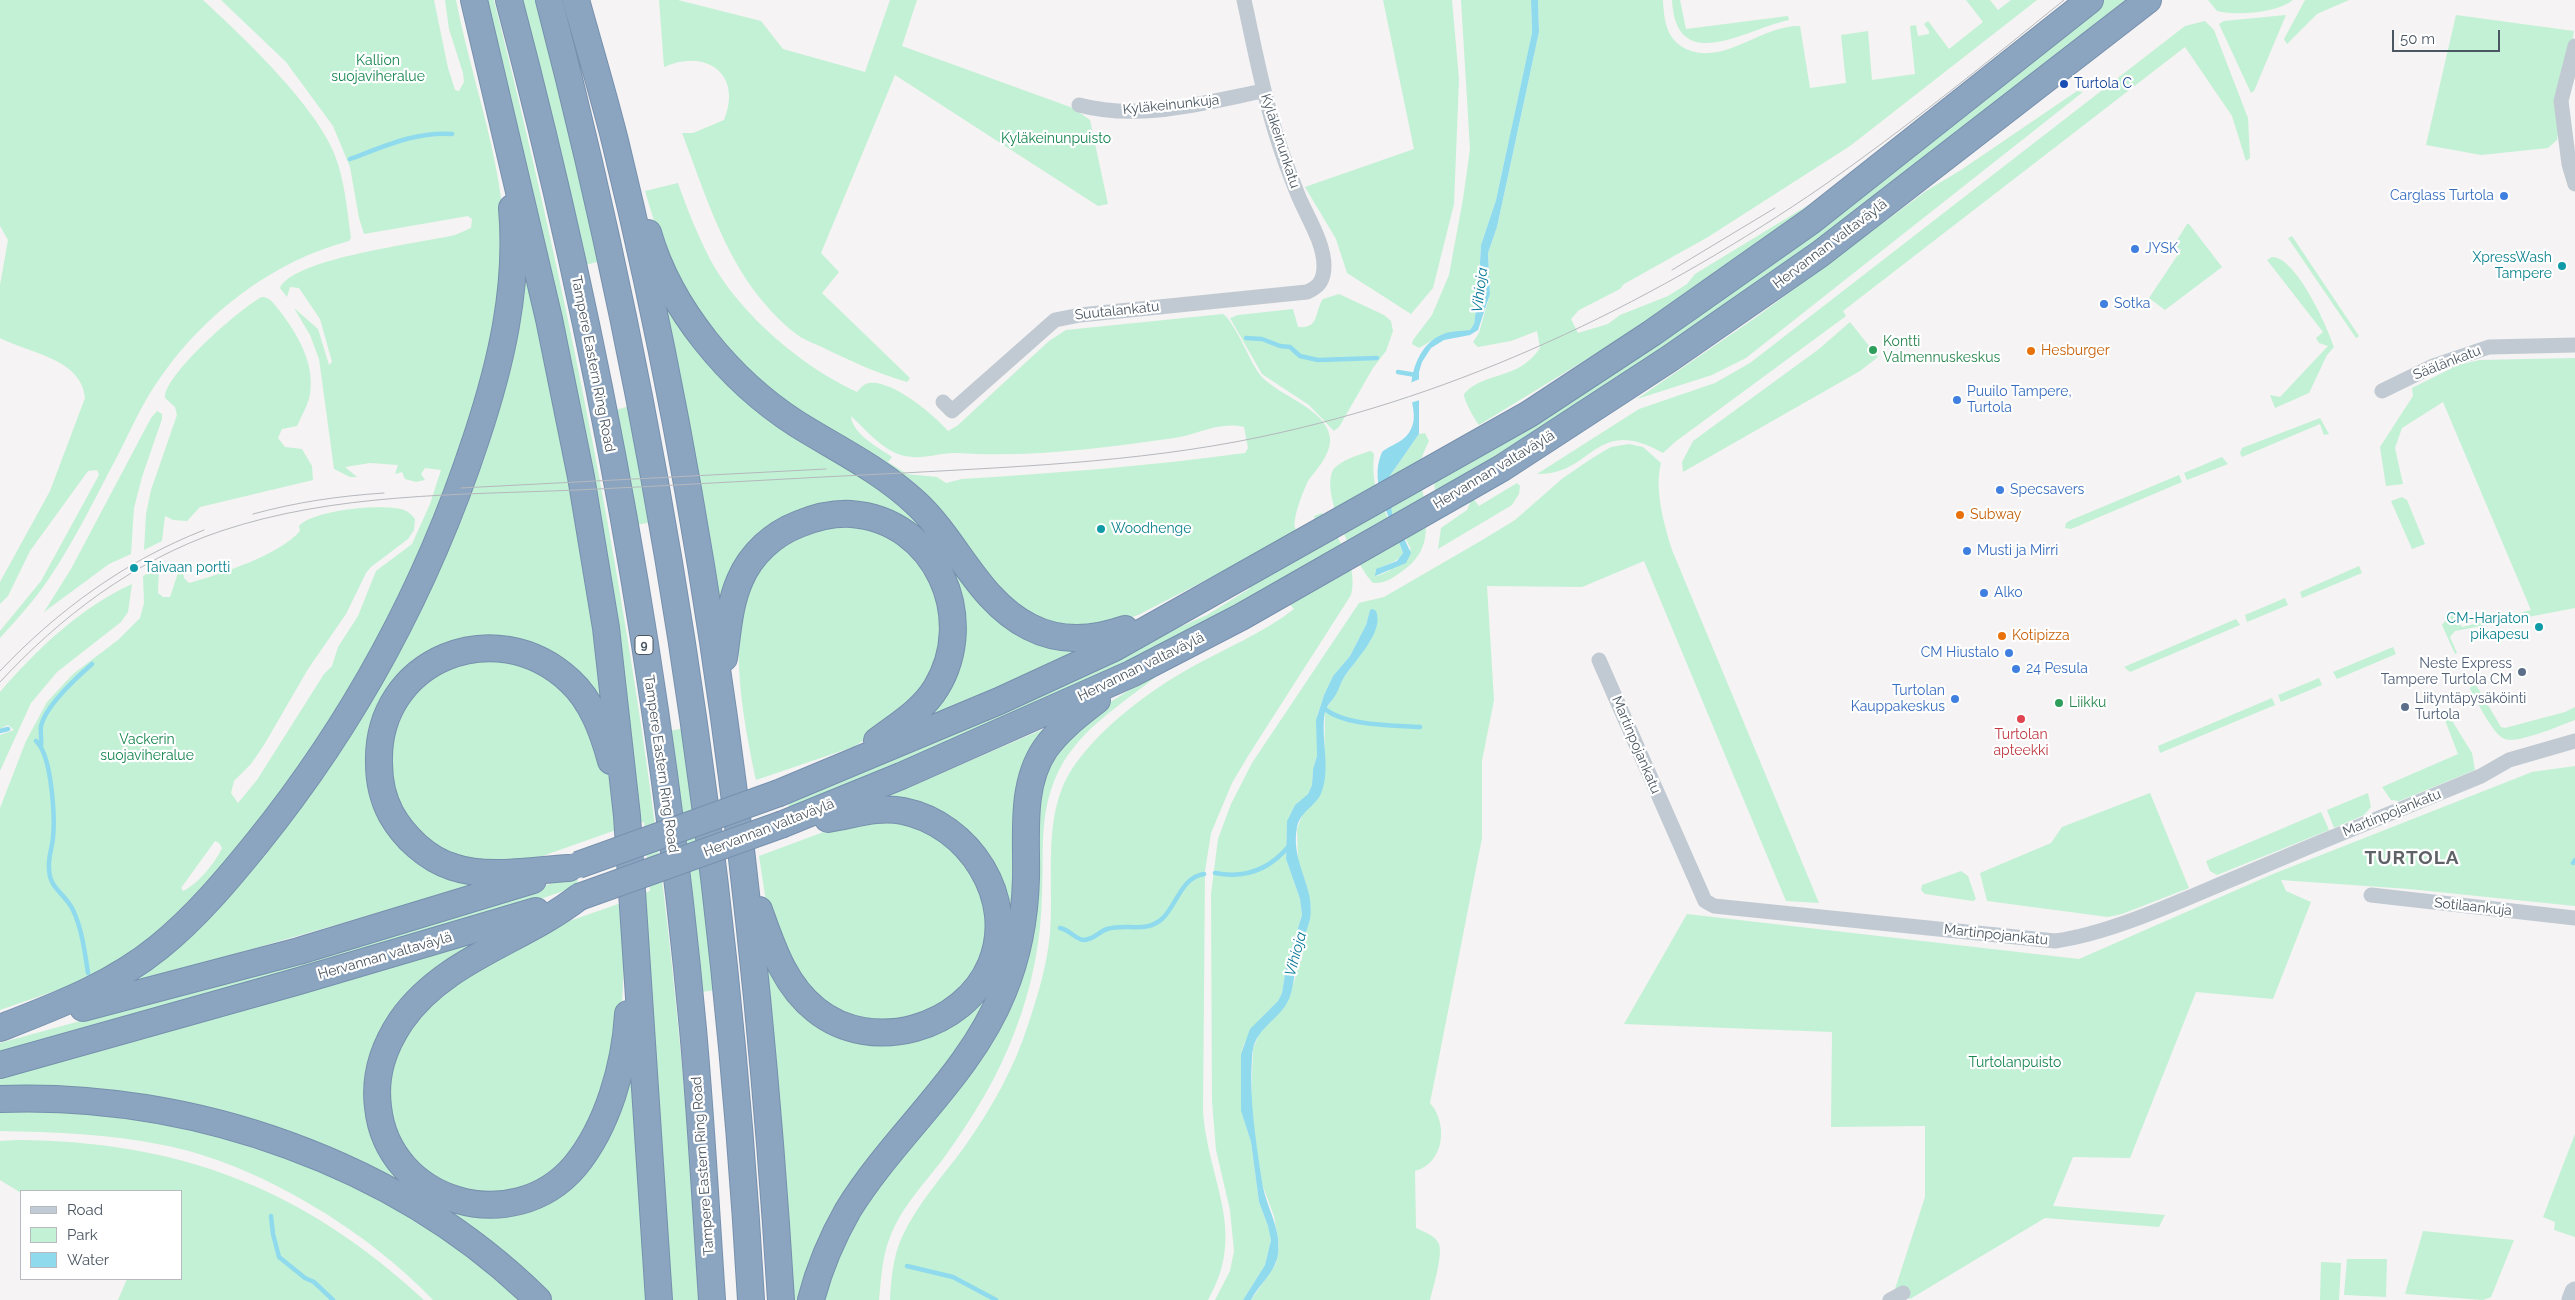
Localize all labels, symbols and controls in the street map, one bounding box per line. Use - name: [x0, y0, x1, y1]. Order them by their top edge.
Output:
- scale bar: [2395, 20, 2502, 52]
- text: 50 m: [2400, 30, 2435, 48]
- park label: Kallion suojaviheralue: [331, 53, 425, 85]
- place label: Turtola C: [2074, 76, 2132, 92]
- marker: Turtola C: [2058, 78, 2070, 90]
- street label: Kyläkeinunkuja: [1122, 92, 1220, 118]
- street label: Kyläkeinunkatu: [1257, 92, 1303, 190]
- park label: Kyläkeinunpuisto: [1001, 131, 1111, 147]
- place label: Carglass Turtola: [2390, 188, 2494, 204]
- marker: Carglass Turtola: [2498, 190, 2510, 202]
- street label: Hervannan valtaväylä: [1770, 196, 1890, 292]
- place label: JYSK: [2145, 241, 2178, 257]
- marker: JYSK: [2129, 243, 2141, 255]
- place label: XpressWash Tampere: [2472, 250, 2552, 282]
- marker: XpressWash Tampere: [2556, 260, 2568, 272]
- water label: Vihioja: [1468, 266, 1492, 314]
- street label: Tampere Eastern Ring Road: [568, 274, 618, 454]
- place label: Sotka: [2114, 296, 2150, 312]
- street label: Suutalankatu: [1074, 298, 1160, 324]
- marker: Sotka: [2098, 298, 2110, 310]
- place label: Kontti Valmennuskeskus: [1883, 334, 2000, 367]
- street label: Säälänkatu: [2411, 342, 2483, 384]
- place label: Hesburger: [2041, 343, 2110, 359]
- marker: Kontti Valmennuskeskus: [1867, 344, 1879, 356]
- marker: Hesburger: [2025, 345, 2037, 357]
- place label: Puuilo Tampere, Turtola: [1967, 384, 2072, 417]
- marker: Puuilo Tampere, Turtola: [1951, 394, 1963, 406]
- street label: Hervannan valtaväylä: [1430, 427, 1558, 513]
- place label: Specsavers: [2010, 482, 2084, 498]
- marker: Specsavers: [1994, 484, 2006, 496]
- place label: Subway: [1970, 507, 2021, 523]
- marker: Subway: [1954, 509, 1966, 521]
- place label: Woodhenge: [1111, 521, 1191, 537]
- marker: Woodhenge: [1095, 523, 1107, 535]
- place label: Musti ja Mirri: [1977, 543, 2058, 559]
- marker: Musti ja Mirri: [1961, 545, 1973, 557]
- place label: Taivaan portti: [144, 560, 230, 576]
- marker: Taivaan portti: [128, 562, 140, 574]
- place label: Alko: [1994, 585, 2023, 601]
- marker: Alko: [1978, 587, 1990, 599]
- place label: CM-Harjaton pikapesu: [2447, 611, 2529, 644]
- marker: CM-Harjaton pikapesu: [2533, 621, 2545, 633]
- place label: Kotipizza: [2012, 628, 2070, 644]
- street label: Hervannan valtaväylä: [1075, 629, 1207, 705]
- marker: Kotipizza: [1996, 630, 2008, 642]
- road number: 9: [635, 636, 653, 654]
- place label: CM Hiustalo: [1921, 645, 1999, 661]
- marker: CM Hiustalo: [2003, 647, 2015, 659]
- place label: Neste Express Tampere Turtola CM: [2381, 656, 2512, 689]
- place label: 24 Pesula: [2026, 661, 2088, 677]
- marker: 24 Pesula: [2010, 663, 2022, 675]
- marker: Neste Express Tampere Turtola CM: [2516, 666, 2528, 678]
- street label: Tampere Eastern Ring Road: [640, 674, 682, 854]
- place label: Turtolan Kauppakeskus: [1851, 683, 1945, 716]
- place label: Liityntäpysäköinti Turtola: [2415, 691, 2526, 724]
- marker: Turtolan Kauppakeskus: [1949, 693, 1961, 705]
- street label: Martinpojankatu: [1608, 694, 1664, 796]
- place label: Liikku: [2069, 695, 2106, 711]
- marker: Liikku: [2053, 697, 2065, 709]
- marker: Liityntäpysäköinti Turtola: [2399, 701, 2411, 713]
- marker: Turtolan apteekki: [2015, 713, 2027, 725]
- place label: Turtolan apteekki: [1993, 727, 2049, 760]
- park label: Vackerin suojaviheralue: [100, 732, 194, 764]
- street label: Martinpojankatu: [2340, 786, 2444, 840]
- street label: Hervannan valtaväylä: [701, 795, 837, 861]
- district label: TURTOLA: [2364, 847, 2460, 869]
- street label: Sotilaankuja: [2433, 895, 2513, 919]
- street label: Martinpojankatu: [1943, 921, 2049, 949]
- street label: Hervannan valtaväylä: [316, 929, 454, 983]
- water label: Vihioja: [1281, 930, 1311, 978]
- park label: Turtolanpuisto: [1969, 1055, 2061, 1071]
- street label: Tampere Eastern Ring Road: [688, 1076, 718, 1256]
- legend: [20, 1190, 182, 1280]
- text: Road: [67, 1201, 103, 1219]
- text: Park: [67, 1226, 98, 1244]
- text: Water: [67, 1251, 109, 1269]

